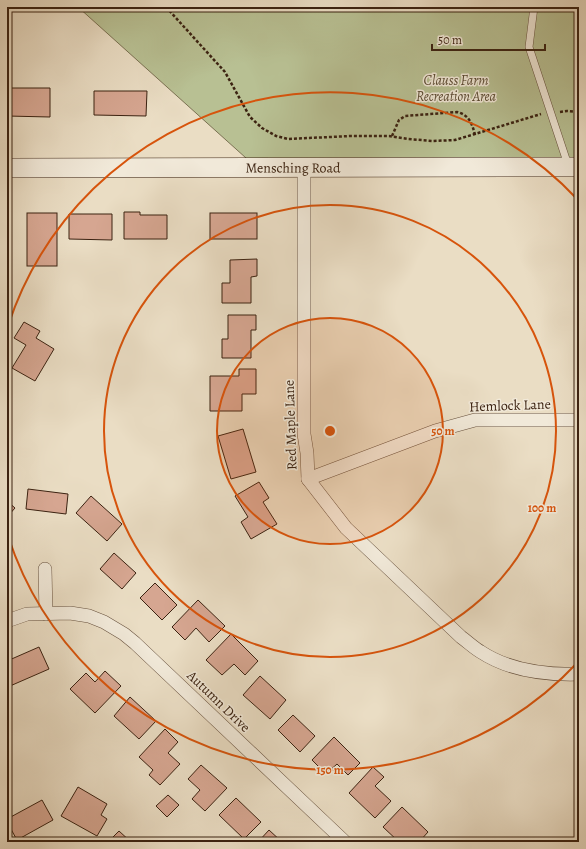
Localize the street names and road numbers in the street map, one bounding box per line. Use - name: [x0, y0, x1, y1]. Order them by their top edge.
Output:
- street label: Mensching Road: [245, 158, 341, 178]
- street label: Red Maple Lane: [279, 379, 302, 470]
- street label: Hemlock Lane: [469, 395, 551, 416]
- street label: Autumn Drive: [182, 666, 254, 736]

